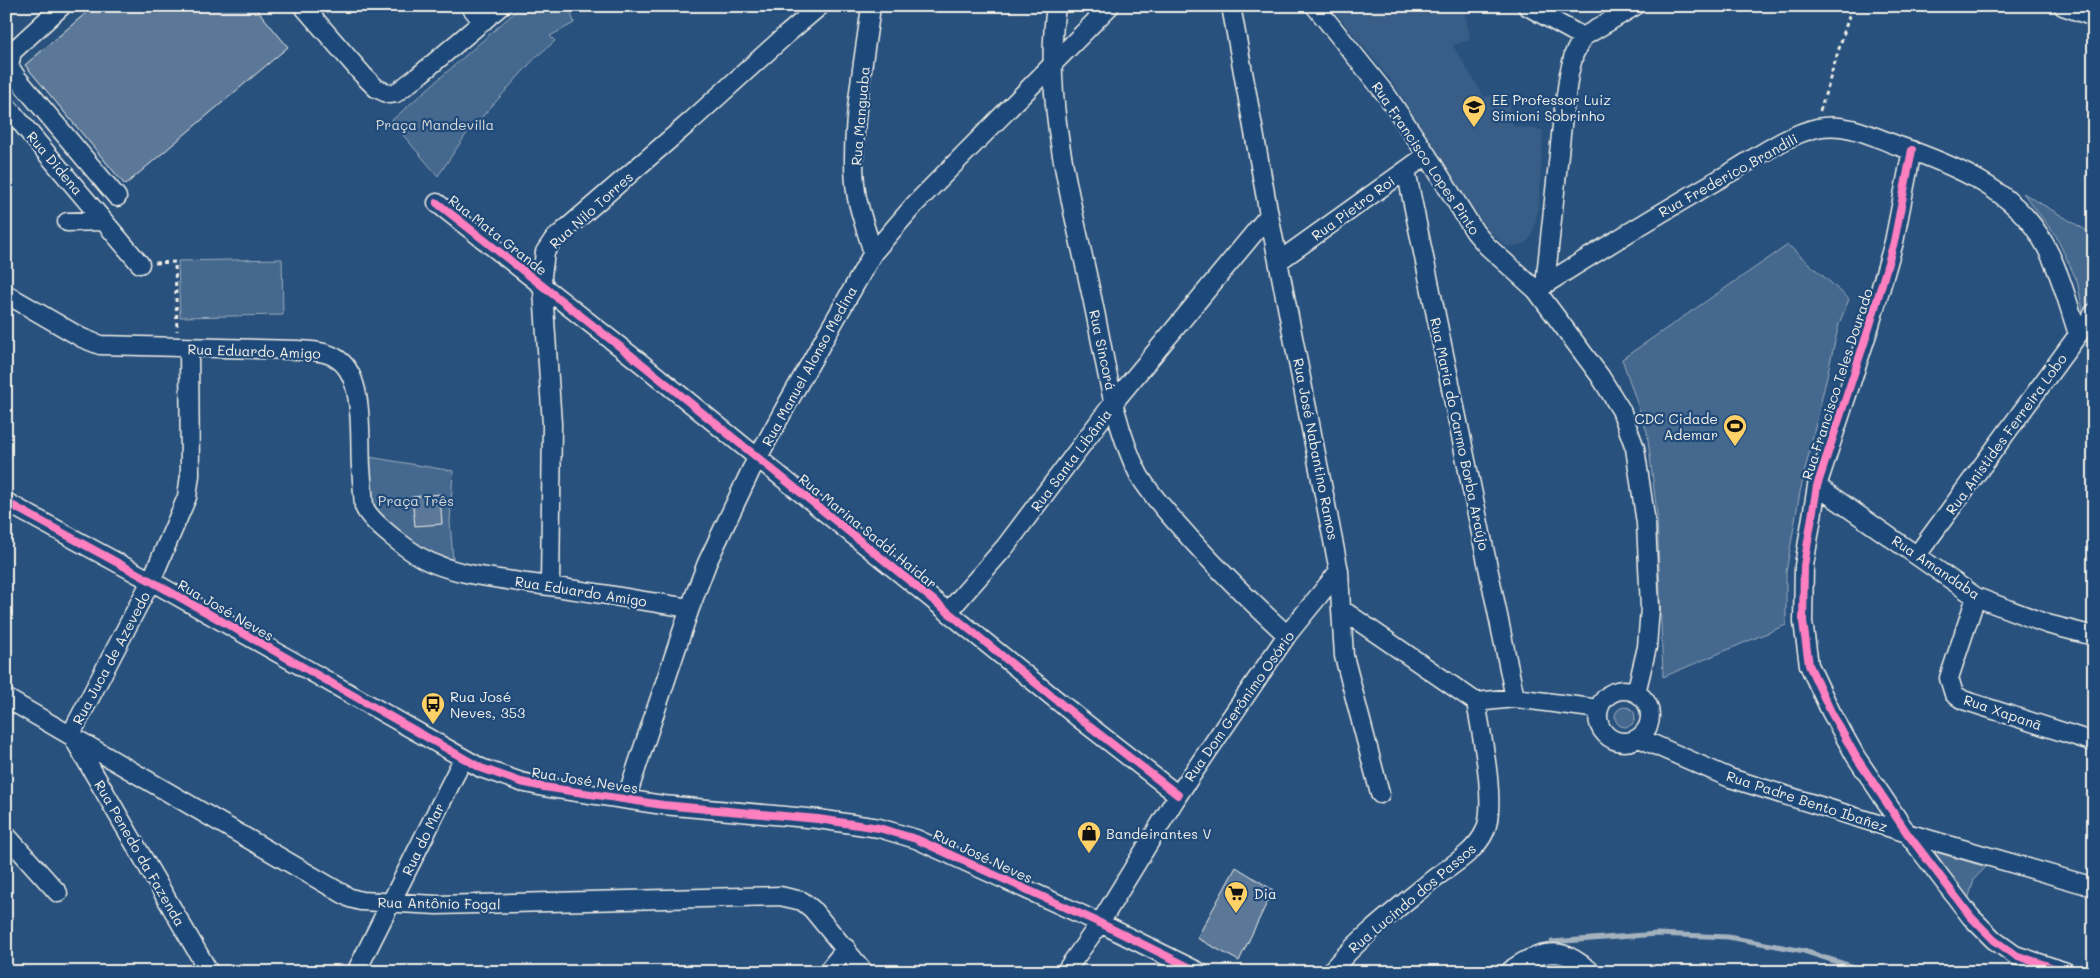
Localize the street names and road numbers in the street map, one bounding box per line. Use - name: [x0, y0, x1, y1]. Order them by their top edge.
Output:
- street label: Rua Manguaba: [846, 66, 874, 166]
- street label: Rua Francisco Lopes Pinto: [1368, 78, 1484, 238]
- street label: Rua Didena: [23, 127, 87, 199]
- street label: Rua Frederico Brandili: [1655, 129, 1801, 221]
- street label: Rua Nilo Torres: [545, 167, 637, 253]
- street label: Rua Pietro Roi: [1307, 171, 1399, 245]
- street label: Rua Mata Grande: [445, 190, 551, 280]
- street label: Rua Manuel Alonso Medina: [757, 283, 861, 449]
- street label: Rua Francisco Teles Dourado: [1797, 286, 1877, 482]
- street label: Rua Sincorá: [1085, 308, 1121, 392]
- street label: Rua Maria do Carmo Borba Araújo: [1426, 316, 1494, 552]
- street label: Rua Eduardo Amigo: [187, 339, 321, 363]
- street label: Rua Anistides Ferreira Lobo: [1941, 350, 2071, 518]
- street label: Rua José Nabantino Ramos: [1289, 356, 1343, 542]
- street label: Rua Santa Libânia: [1026, 405, 1116, 515]
- street label: Rua Marina Saddi Haidar: [795, 469, 941, 593]
- street label: Rua Amandaba: [1888, 530, 1984, 604]
- street label: Rua Eduardo Amigo: [514, 571, 648, 611]
- street label: Rua José Neves: [175, 575, 277, 645]
- street label: Rua Juca de Azevedo: [68, 588, 154, 728]
- street label: Rua Dom Gerônimo Osório: [1180, 627, 1298, 785]
- street label: Rua Xapanã: [1961, 690, 2045, 734]
- street label: Rua José Neves: [530, 762, 640, 798]
- street label: Rua Padre Bento Ibañez: [1724, 766, 1890, 836]
- street label: Rua Penedo da Fazenda: [90, 777, 190, 929]
- street label: Rua do Mar: [397, 800, 449, 878]
- street label: Rua José Neves: [930, 825, 1036, 887]
- street label: Rua Lucindo dos Passos: [1344, 839, 1480, 957]
- street label: Rua Antônio Fogal: [377, 892, 501, 914]

